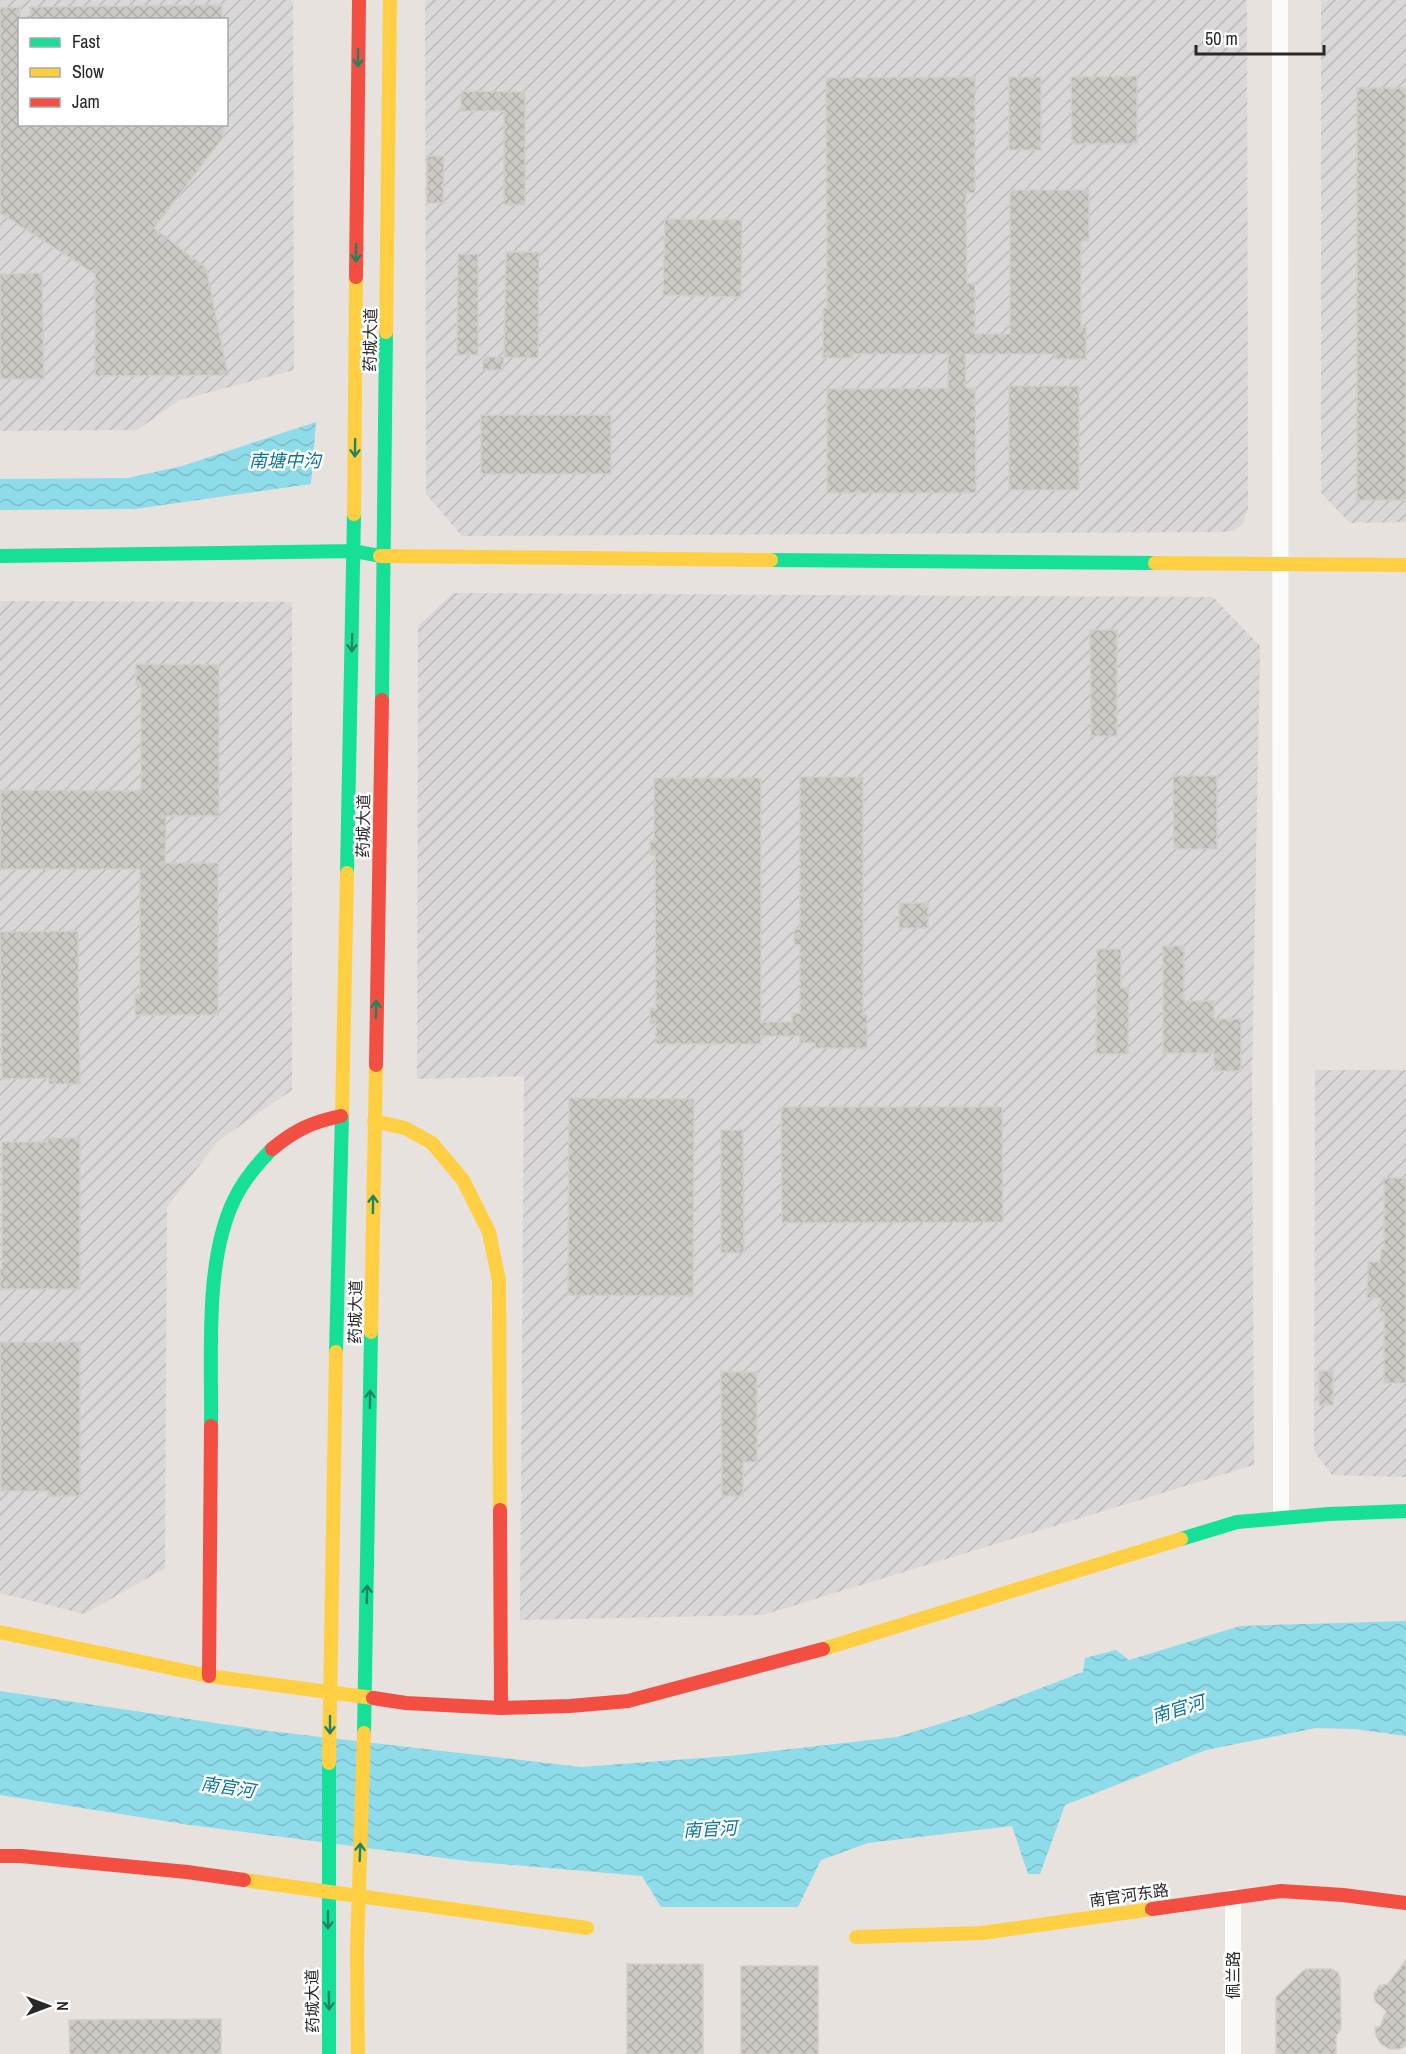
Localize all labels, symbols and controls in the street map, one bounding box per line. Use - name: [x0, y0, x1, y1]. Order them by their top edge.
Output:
- legend: [18, 18, 228, 126]
- scale bar: [1196, 18, 1324, 56]
- text: 50 m: [1205, 26, 1238, 51]
- text: Fast: [72, 29, 100, 54]
- one-way arrow: [352, 48, 364, 68]
- text: Slow: [72, 59, 104, 84]
- text: Jam: [72, 89, 100, 114]
- one-way arrow: [350, 243, 362, 263]
- street label: 药城大道: [358, 308, 382, 372]
- one-way arrow: [349, 438, 360, 458]
- water label: 南塘中沟: [249, 448, 323, 473]
- one-way arrow: [346, 633, 357, 653]
- street label: 药城大道: [351, 794, 375, 858]
- one-way arrow: [371, 1000, 382, 1020]
- one-way arrow: [367, 1195, 379, 1215]
- street label: 药城大道: [343, 1280, 367, 1344]
- one-way arrow: [364, 1390, 376, 1410]
- one-way arrow: [361, 1585, 372, 1605]
- water label: 南官河: [1149, 1688, 1210, 1729]
- one-way arrow: [324, 1714, 336, 1734]
- water label: 南官河: [199, 1770, 260, 1804]
- water label: 南官河: [682, 1815, 741, 1843]
- one-way arrow: [354, 1842, 366, 1862]
- street label: 南官河东路: [1088, 1879, 1170, 1911]
- one-way arrow: [322, 1909, 334, 1929]
- street label: 佩兰路: [1222, 1951, 1244, 1999]
- street label: 药城大道: [300, 1969, 324, 2033]
- north arrow: [18, 1976, 78, 2036]
- one-way arrow: [323, 1990, 335, 2010]
- text: N: [52, 2001, 74, 2011]

